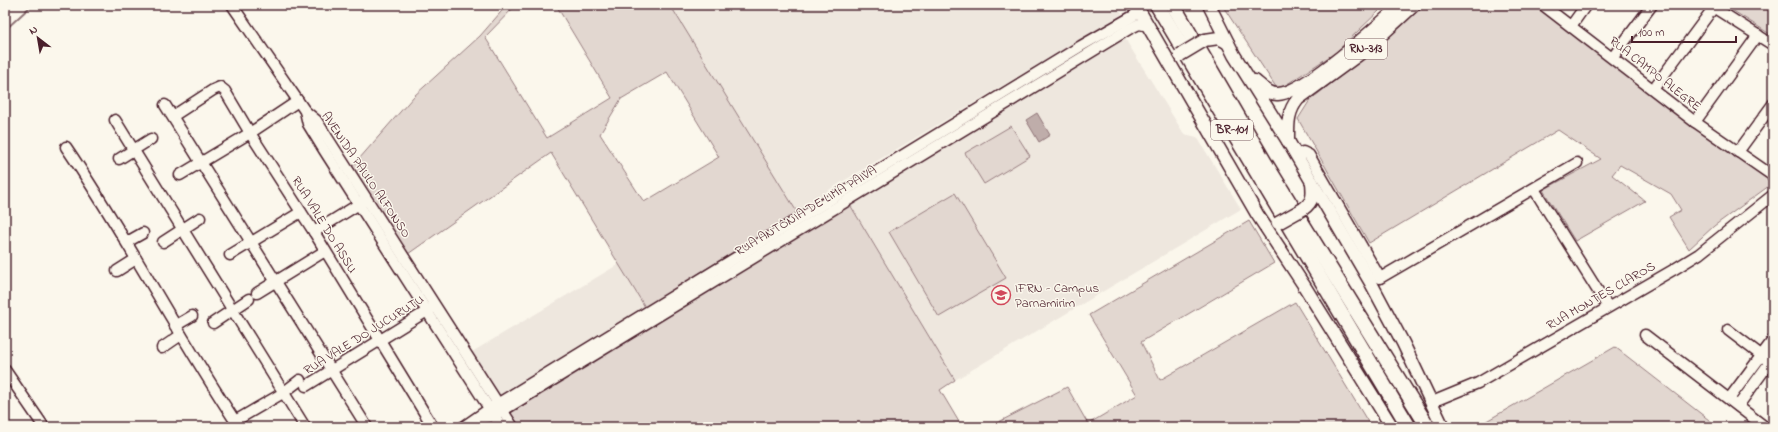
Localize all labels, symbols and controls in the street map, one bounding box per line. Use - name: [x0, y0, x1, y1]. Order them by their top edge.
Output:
- north arrow: [18, 18, 58, 58]
- scale bar: [1632, 18, 1736, 44]
- text: N: [26, 22, 41, 39]
- text: 100 m: [1638, 24, 1665, 42]
- street label: RUA CAMPO ALEGRE: [1605, 32, 1705, 116]
- road number: RN-313: [1345, 39, 1387, 59]
- street label: AVENIDA PAULO ALFONSO: [317, 108, 415, 242]
- road number: BR-101: [1211, 120, 1253, 140]
- street label: RUA ANTÔNIA DE LIMA PAIVA: [732, 161, 880, 261]
- street label: RUA VALE DO ASSU: [287, 173, 361, 277]
- street label: RUA MONTES CLAROS: [1543, 257, 1659, 335]
- place label: IFRN - Campus Parnamirim: [1015, 279, 1100, 313]
- school or university icon: IFRN - Campus Parnamirim: [990, 284, 1012, 306]
- street label: RUA VALE DO JUCURUTU: [300, 290, 428, 380]

